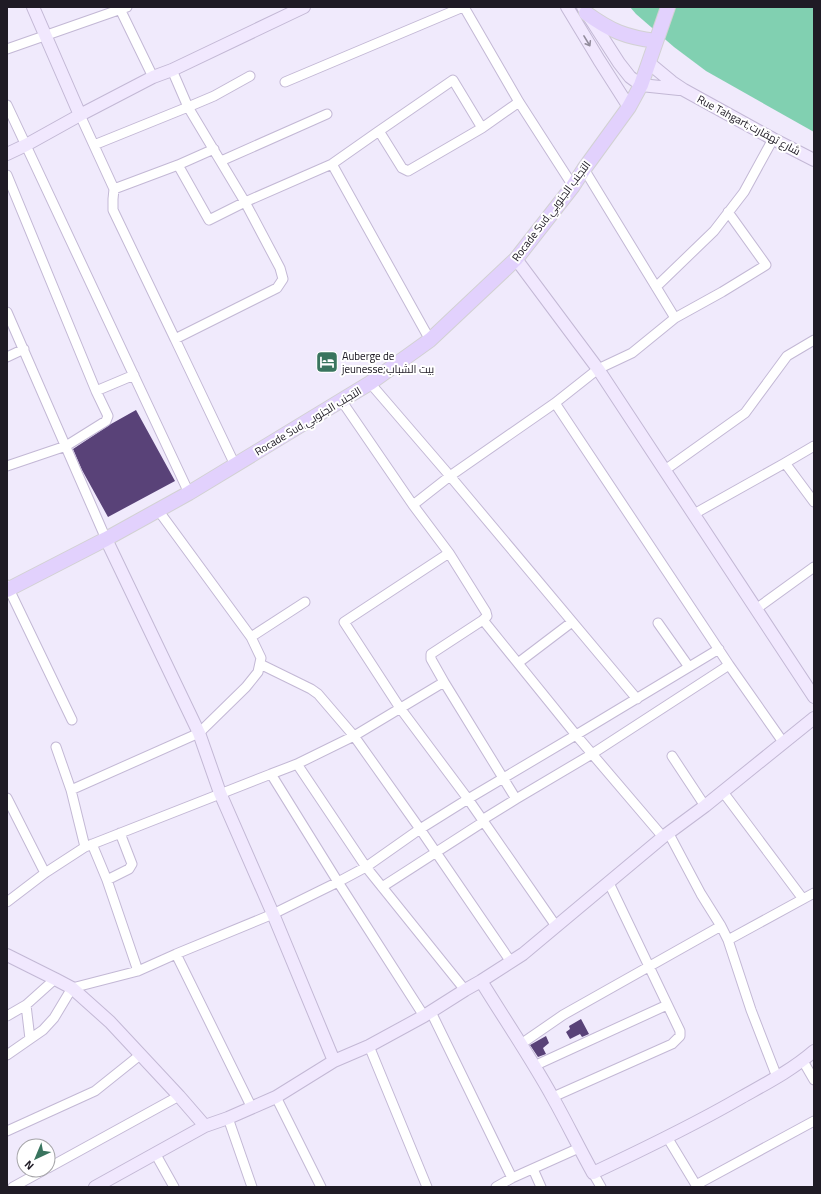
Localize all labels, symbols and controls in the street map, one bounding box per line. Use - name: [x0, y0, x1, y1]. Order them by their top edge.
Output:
- one-way arrow: [583, 35, 591, 46]
- street label: Rue Tahgart;شارع تهقارت: [694, 89, 804, 161]
- street label: Rocade Sud,التجنب الجنوبي: [506, 156, 596, 266]
- place label: Auberge de jeunesse;بيت الشباب: [341, 346, 434, 379]
- hotel icon: Auberge de jeunesse;بيت الشباب: [314, 349, 340, 375]
- street label: Rocade Sud,التجنب الجنوبي: [251, 381, 365, 461]
- north arrow: [16, 1138, 56, 1178]
- text: N: [19, 1155, 39, 1175]

